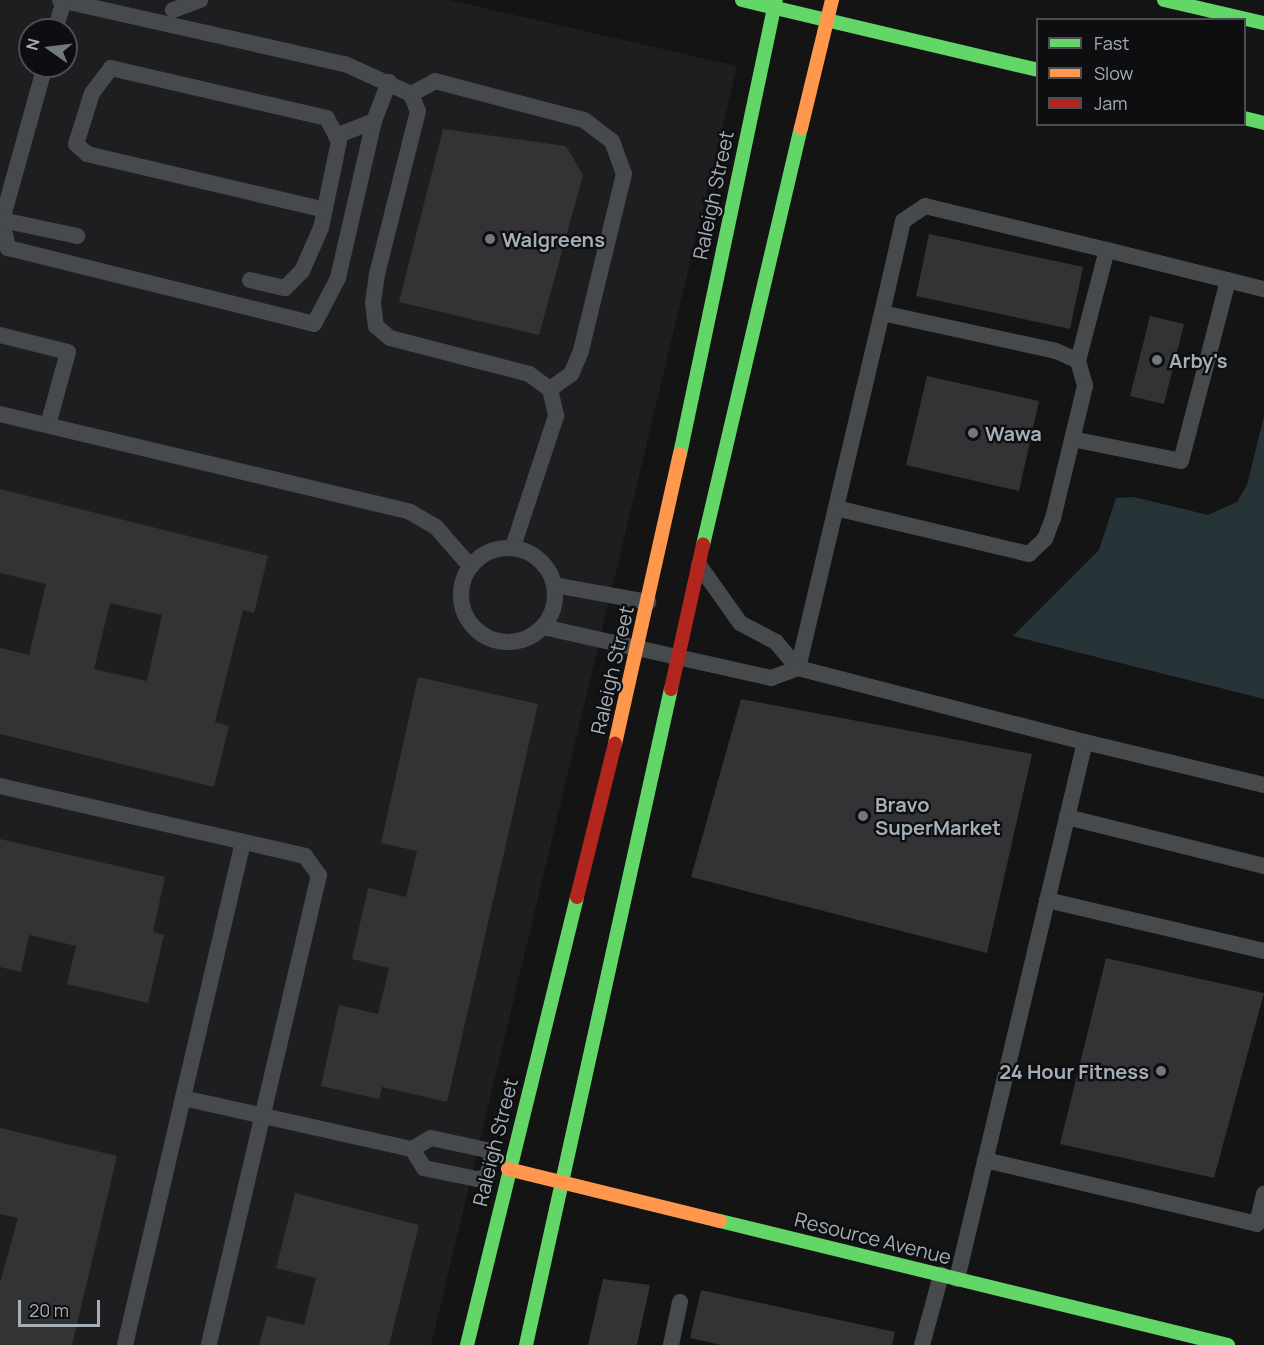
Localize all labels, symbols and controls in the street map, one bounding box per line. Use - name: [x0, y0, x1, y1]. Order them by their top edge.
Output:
- north arrow: [18, 18, 78, 78]
- legend: [1036, 18, 1246, 126]
- text: Fast: [1094, 31, 1129, 55]
- text: N: [20, 36, 45, 52]
- text: Slow: [1094, 61, 1133, 85]
- text: Jam: [1094, 91, 1128, 115]
- street label: Raleigh Street: [688, 128, 738, 262]
- place label: Walgreens: [502, 227, 605, 251]
- marker: Walgreens: [483, 232, 497, 246]
- place label: Arby's: [1169, 348, 1228, 372]
- marker: Arby's: [1150, 353, 1164, 367]
- place label: Wawa: [985, 421, 1042, 445]
- marker: Wawa: [966, 426, 980, 440]
- street label: Raleigh Street: [586, 603, 638, 737]
- place label: Bravo SuperMarket: [875, 792, 1001, 839]
- marker: Bravo SuperMarket: [856, 809, 870, 823]
- place label: 24 Hour Fitness: [999, 1059, 1149, 1083]
- marker: 24 Hour Fitness: [1154, 1064, 1168, 1078]
- street label: Raleigh Street: [467, 1075, 523, 1209]
- street label: Resource Avenue: [792, 1207, 954, 1269]
- scale bar: [21, 1288, 104, 1326]
- text: 20 m: [29, 1298, 69, 1322]

